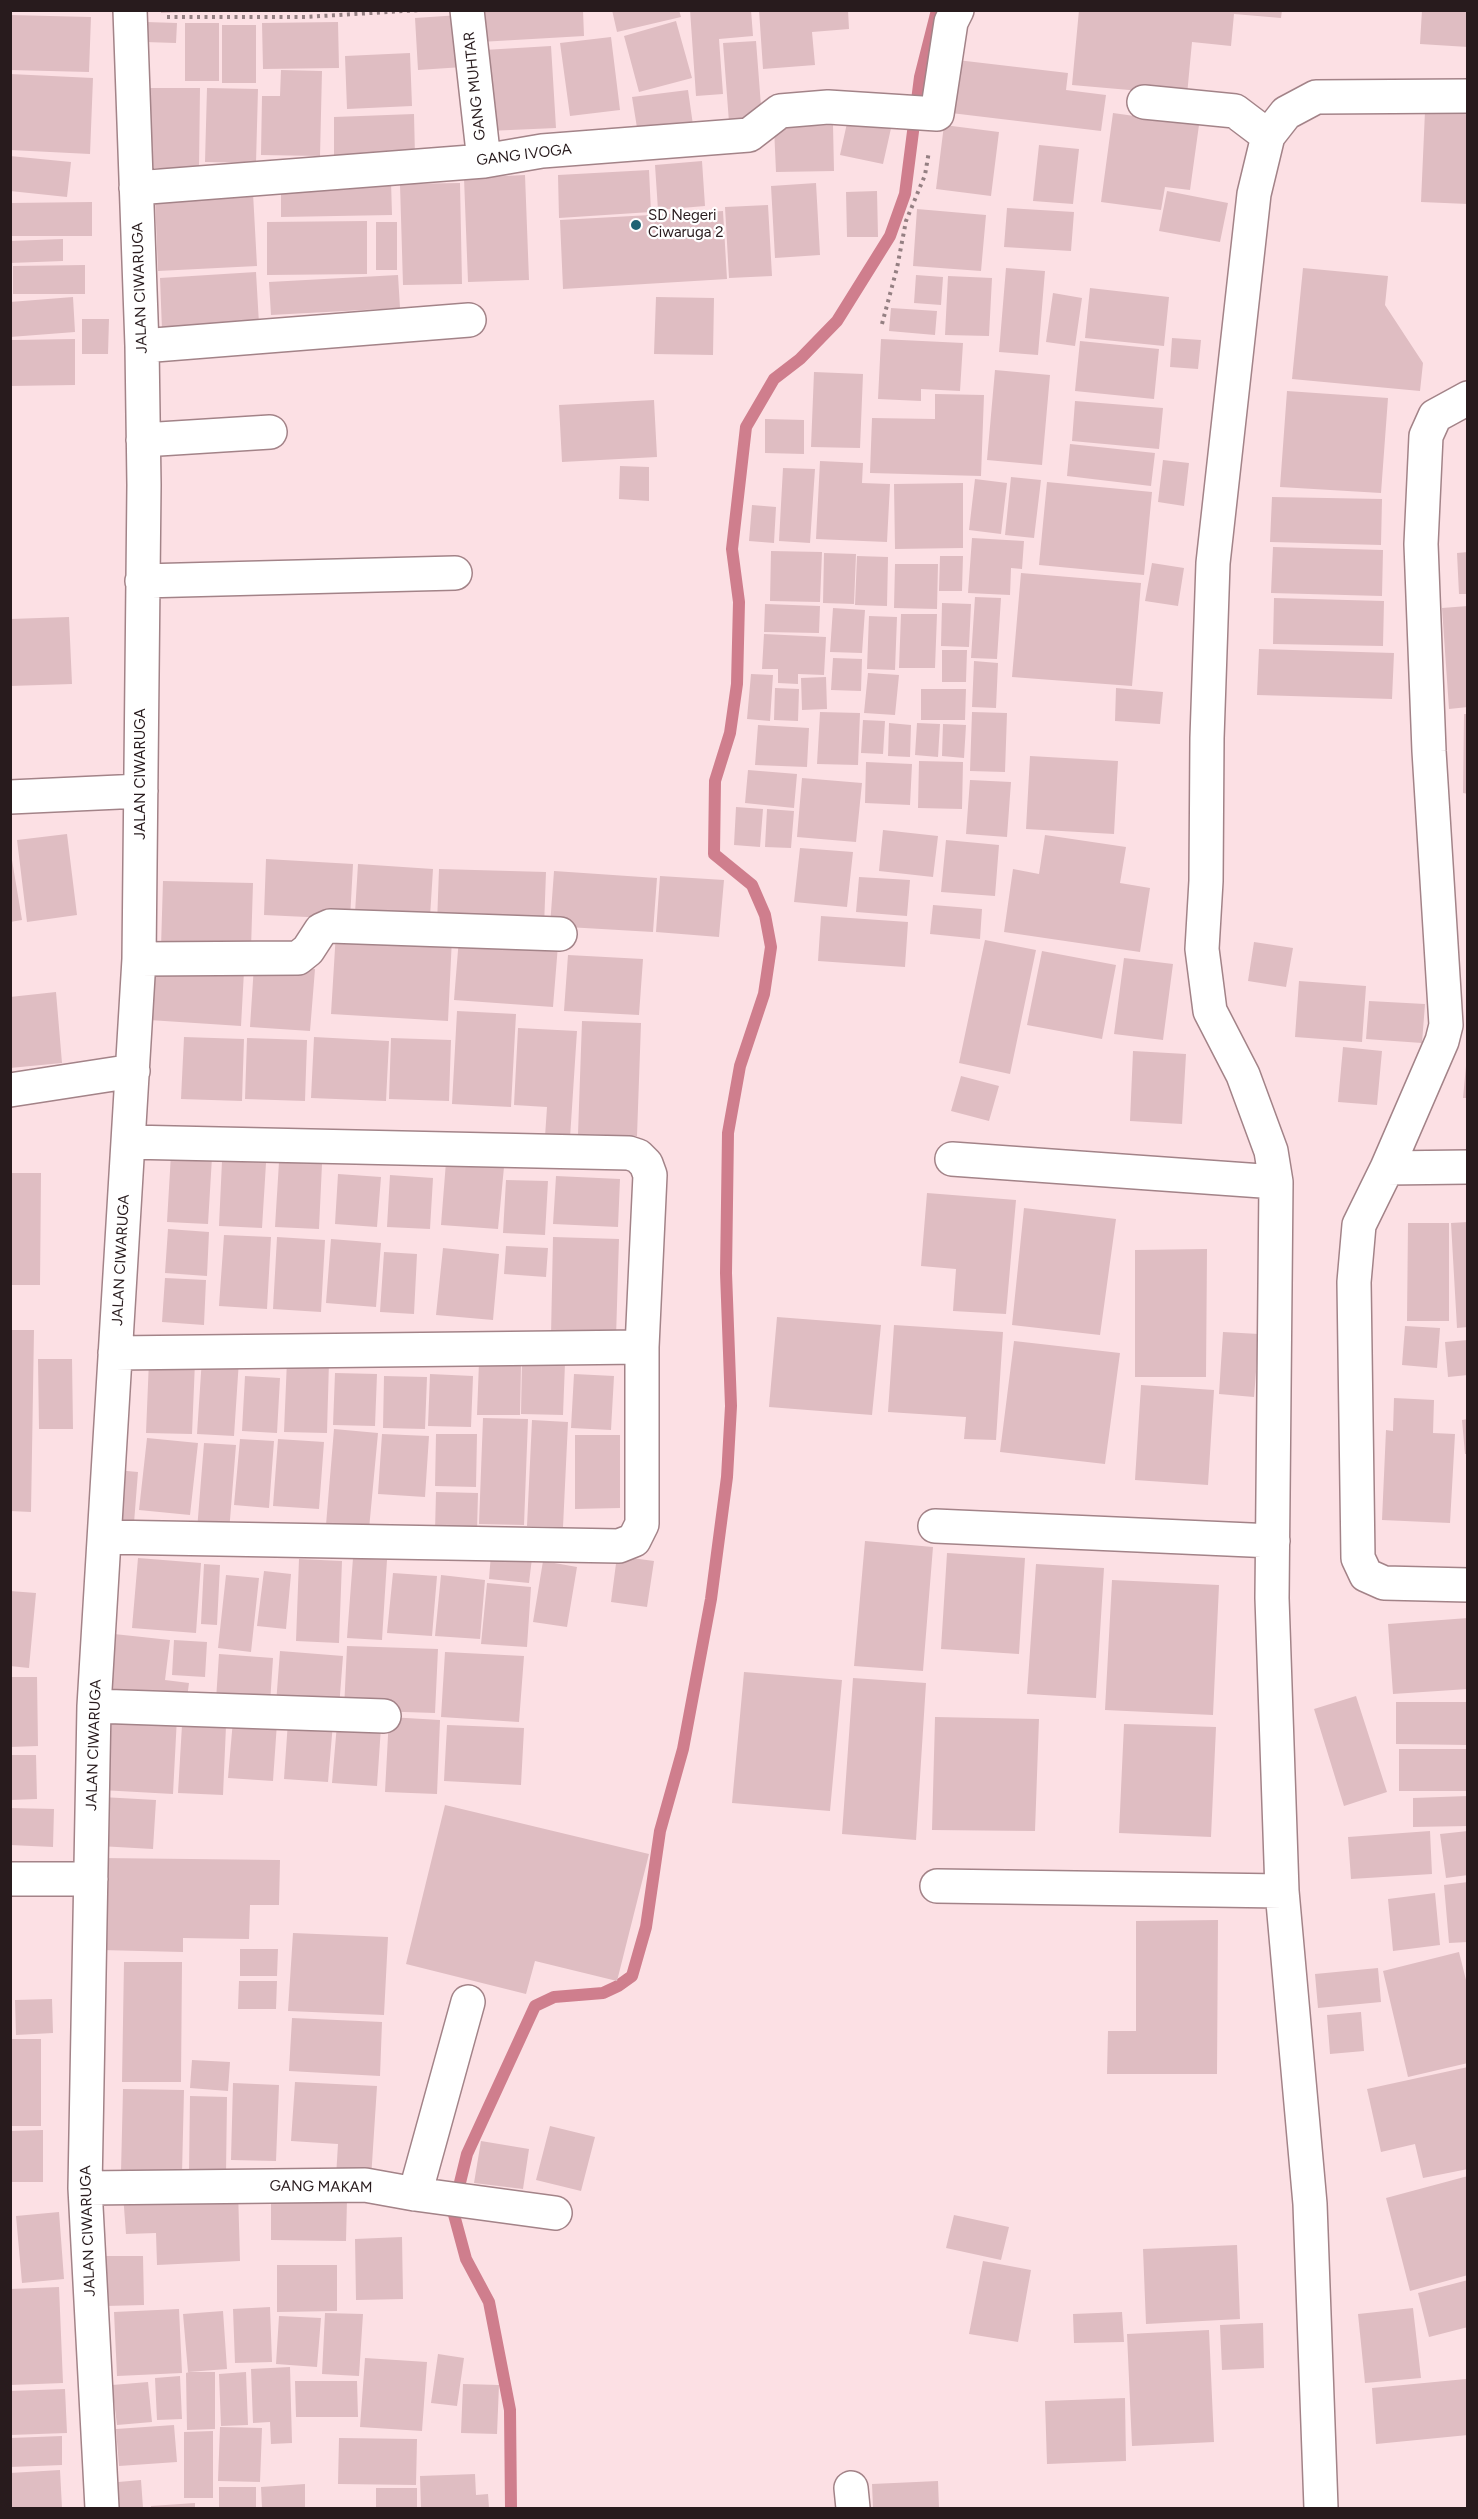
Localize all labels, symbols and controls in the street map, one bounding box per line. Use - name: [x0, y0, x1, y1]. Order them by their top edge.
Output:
- street label: GANG MUHTAR: [460, 31, 490, 141]
- street label: GANG IVOGA: [475, 140, 573, 170]
- place label: SD Negeri Ciwaruga 2: [648, 207, 724, 242]
- marker: SD Negeri Ciwaruga 2: [629, 218, 643, 232]
- street label: JALAN CIWARUGA: [129, 222, 151, 354]
- street label: JALAN CIWARUGA: [132, 708, 150, 840]
- street label: JALAN CIWARUGA: [109, 1194, 133, 1326]
- street label: JALAN CIWARUGA: [83, 1679, 105, 1811]
- street label: JALAN CIWARUGA: [77, 2165, 99, 2297]
- street label: GANG MAKAM: [269, 2177, 373, 2197]

